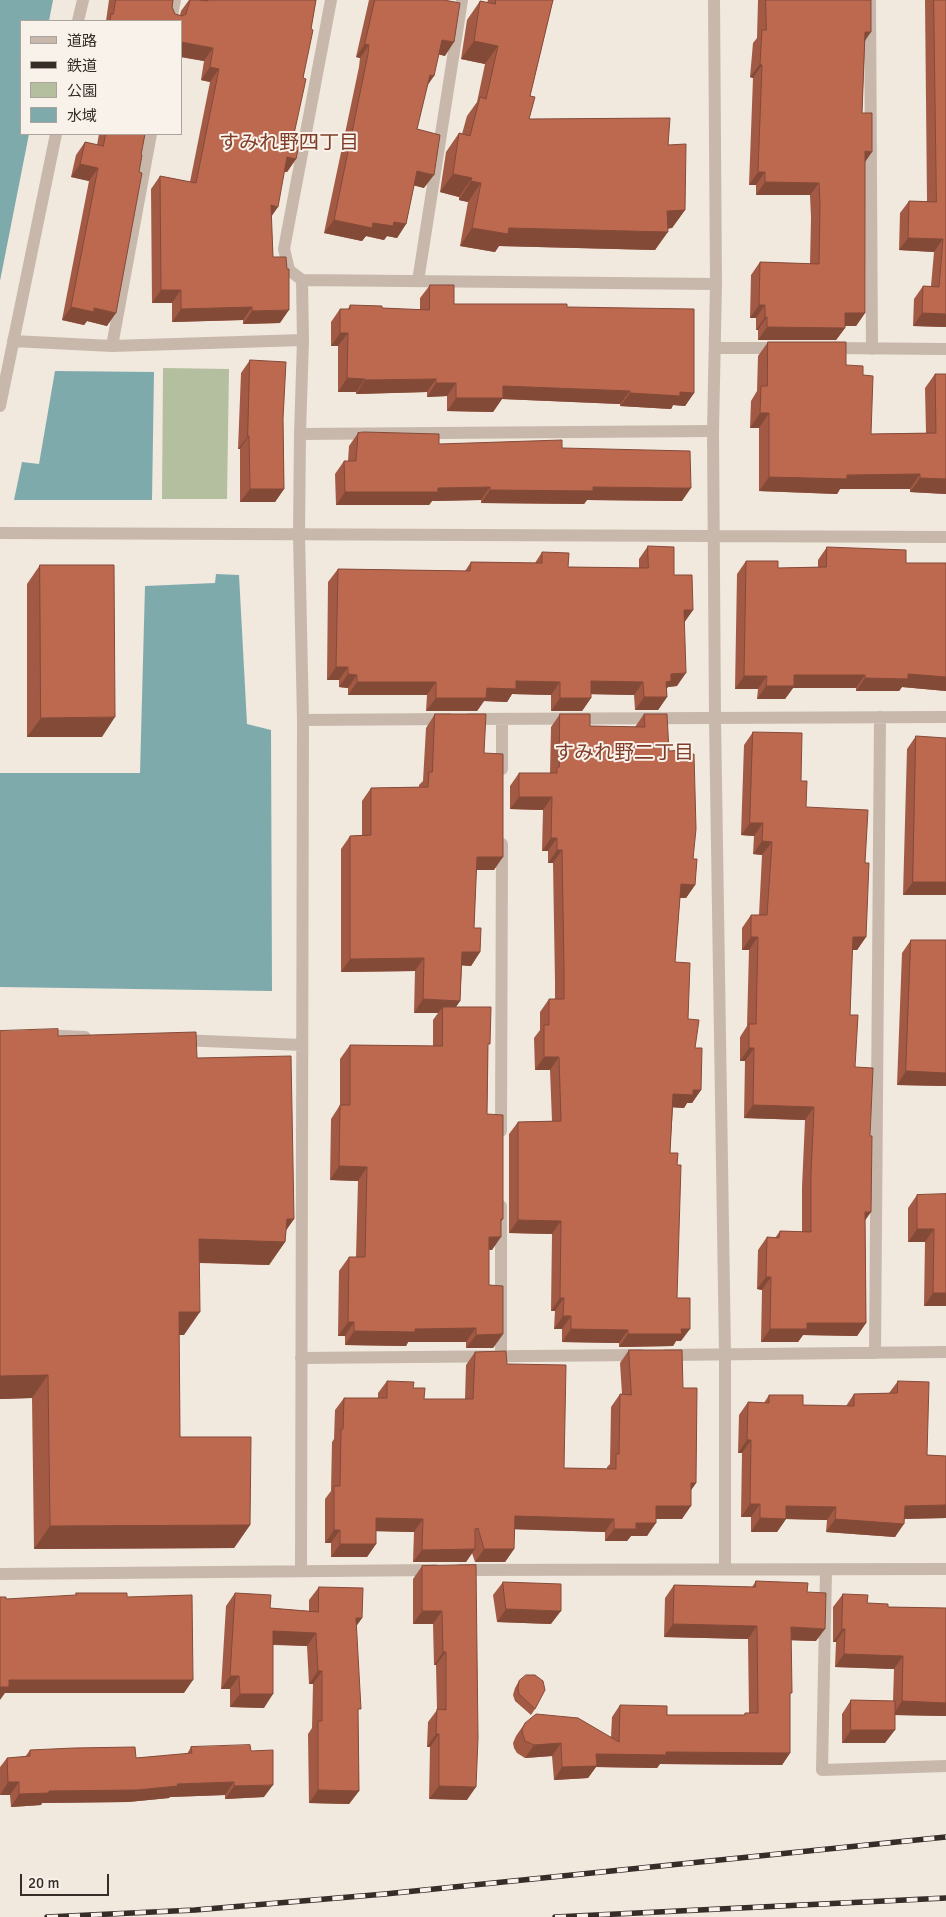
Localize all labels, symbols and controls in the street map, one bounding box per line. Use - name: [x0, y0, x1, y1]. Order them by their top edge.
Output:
- legend: [20, 20, 182, 135]
- text: 道路: [67, 32, 97, 50]
- text: 鉄道: [67, 57, 97, 75]
- text: 公園: [67, 82, 97, 100]
- text: 水域: [67, 107, 97, 125]
- district label: すみれ野四丁目: [219, 132, 359, 156]
- district label: すみれ野二丁目: [554, 742, 694, 766]
- scale bar: [22, 1864, 111, 1896]
- text: 20 m: [28, 1874, 59, 1892]

